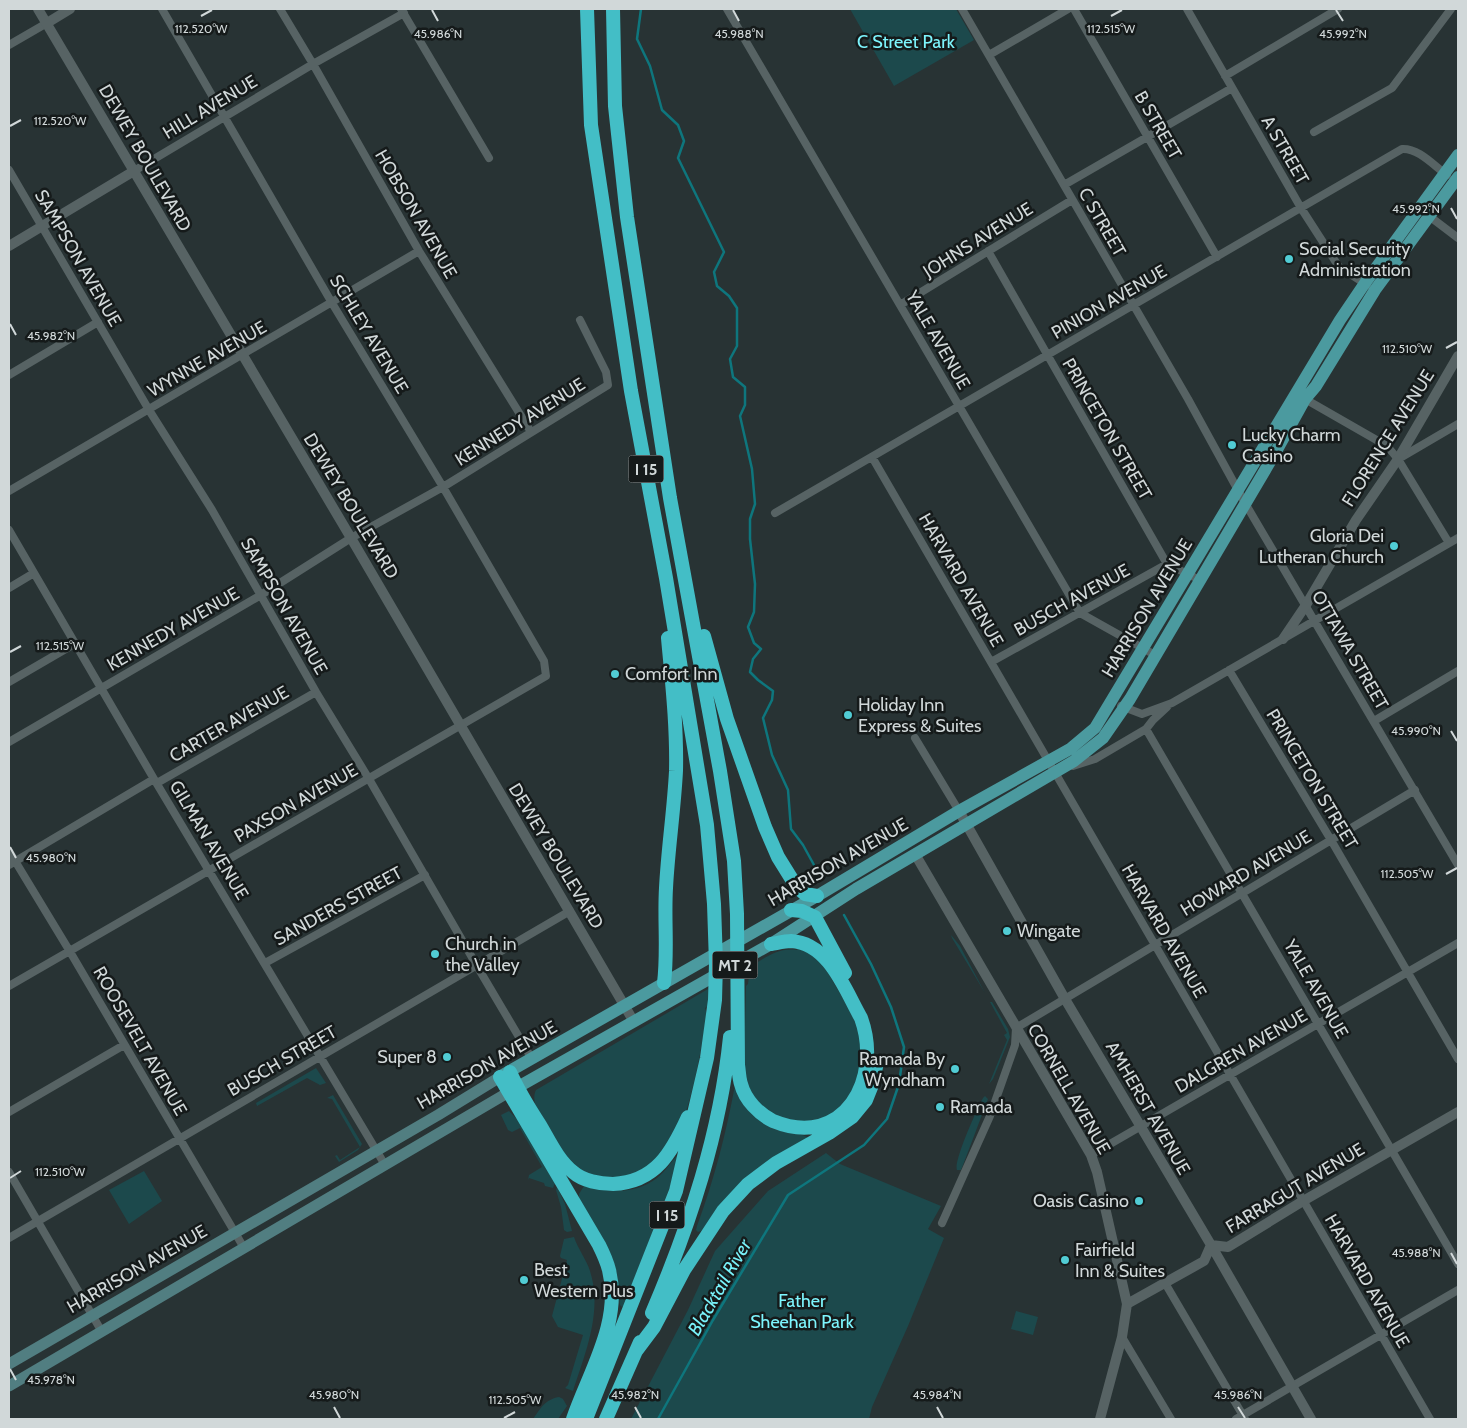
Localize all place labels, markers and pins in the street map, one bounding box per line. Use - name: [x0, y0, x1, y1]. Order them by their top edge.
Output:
- place label: Social Security Administration: [1299, 238, 1411, 281]
- marker: Social Security Administration: [1283, 253, 1295, 265]
- place label: Lucky Charm Casino: [1242, 424, 1341, 467]
- marker: Lucky Charm Casino: [1226, 439, 1238, 451]
- place label: Gloria Dei Lutheran Church: [1259, 525, 1384, 568]
- marker: Gloria Dei Lutheran Church: [1388, 540, 1400, 552]
- place label: Comfort Inn: [625, 663, 717, 685]
- marker: Comfort Inn: [609, 668, 621, 680]
- place label: Holiday Inn Express & Suites: [858, 694, 982, 737]
- marker: Holiday Inn Express & Suites: [842, 709, 854, 721]
- place label: Wingate: [1017, 920, 1080, 942]
- marker: Wingate: [1001, 925, 1013, 937]
- place label: Church in the Valley: [445, 933, 520, 976]
- marker: Church in the Valley: [429, 948, 441, 960]
- place label: Super 8: [377, 1046, 437, 1068]
- place label: Ramada By Wyndham: [859, 1048, 945, 1091]
- marker: Super 8: [441, 1051, 453, 1063]
- marker: Ramada By Wyndham: [949, 1063, 961, 1075]
- place label: Ramada: [950, 1096, 1013, 1118]
- marker: Ramada: [934, 1101, 946, 1113]
- place label: Oasis Casino: [1033, 1190, 1129, 1212]
- marker: Oasis Casino: [1133, 1195, 1145, 1207]
- place label: Fairfield Inn & Suites: [1075, 1239, 1165, 1282]
- marker: Fairfield Inn & Suites: [1059, 1254, 1071, 1266]
- place label: Best Western Plus: [534, 1259, 633, 1302]
- marker: Best Western Plus: [518, 1274, 530, 1286]

